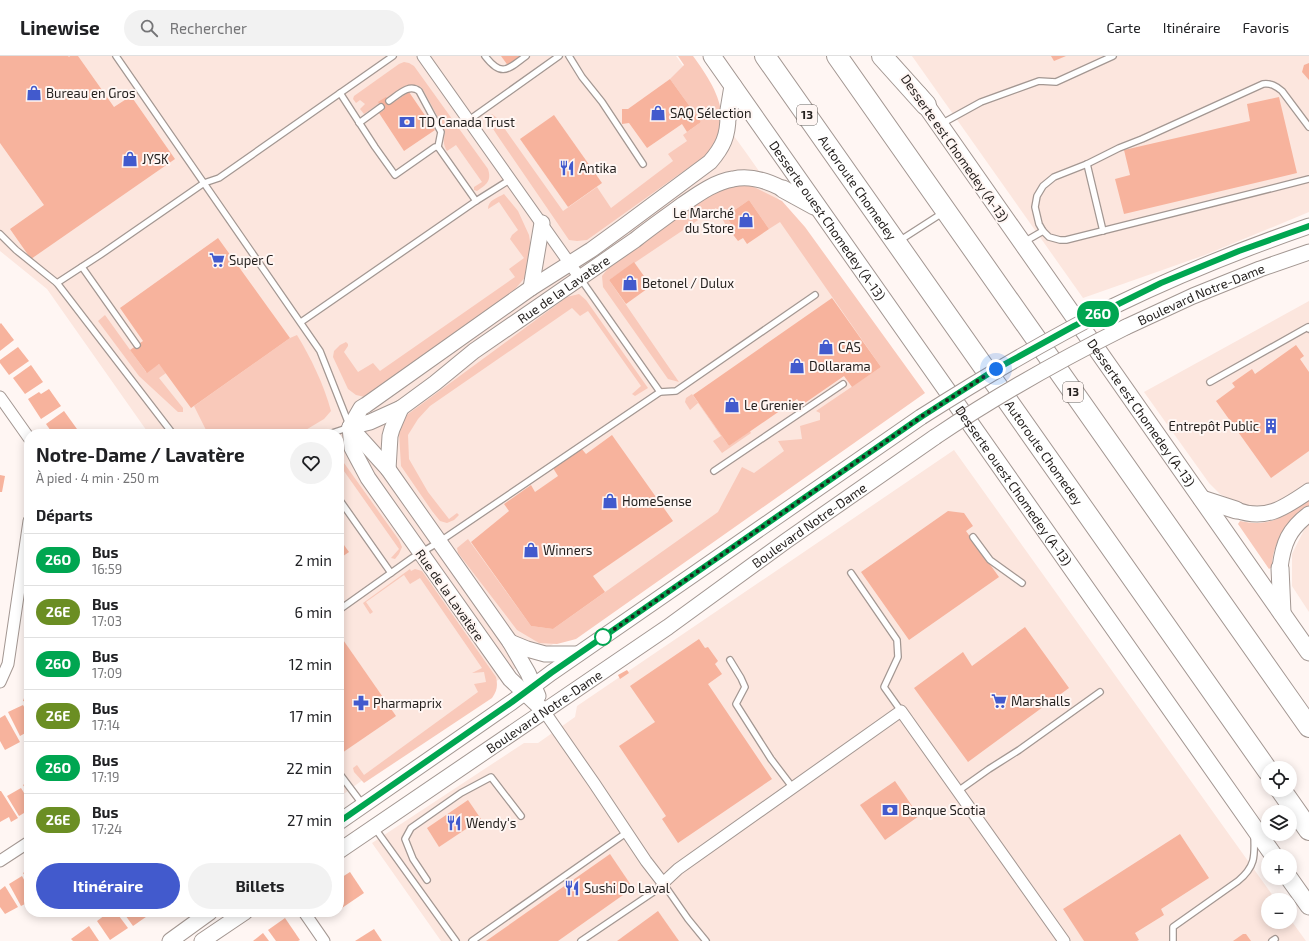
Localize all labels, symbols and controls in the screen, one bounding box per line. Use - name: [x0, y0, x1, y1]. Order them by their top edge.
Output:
- search box: [124, 10, 404, 46]
- text: Linewise: [20, 16, 100, 39]
- icon: search: [138, 17, 160, 39]
- text: Rechercher: [170, 19, 247, 37]
- text: Carte: [1107, 19, 1141, 36]
- text: Itinéraire: [1163, 19, 1221, 36]
- text: Favoris: [1243, 19, 1289, 36]
- street label: Desserte est Chomedey (A-13): [898, 71, 1012, 225]
- shop icon: Bureau en Gros: [25, 84, 43, 102]
- place label: Bureau en Gros: [46, 85, 136, 101]
- shop icon: SAQ Sélection: [649, 104, 667, 122]
- place label: SAQ Sélection: [670, 105, 752, 121]
- road number: 13: [797, 105, 817, 125]
- bank icon: TD Canada Trust: [398, 113, 416, 131]
- place label: TD Canada Trust: [419, 114, 515, 130]
- street label: Autoroute Chomedey: [815, 132, 900, 243]
- street label: Desserte ouest Chomedey (A-13): [766, 138, 889, 303]
- shop icon: JYSK: [121, 150, 139, 168]
- place label: JYSK: [142, 151, 169, 167]
- restaurant icon: Antika: [558, 159, 576, 177]
- place label: Antika: [579, 160, 617, 176]
- place label: Le Marché du Store: [673, 205, 734, 236]
- shop icon: Le Marché du Store: [737, 211, 755, 229]
- supermarket icon: Super C: [208, 251, 226, 269]
- place label: Super C: [229, 252, 273, 268]
- street label: Rue de la Lavatère: [514, 252, 613, 327]
- street label: Boulevard Notre-Dame: [1135, 260, 1267, 329]
- shop icon: Betonel / Dulux: [621, 274, 639, 292]
- place label: Betonel / Dulux: [642, 275, 734, 291]
- line badge: 26O: [1075, 301, 1121, 327]
- text: 26O: [1085, 305, 1111, 322]
- street label: Desserte est Chomedey (A-13): [1084, 336, 1198, 490]
- shop icon: CAS: [817, 338, 835, 356]
- place label: CAS: [838, 339, 861, 355]
- shop icon: Dollarama: [788, 357, 806, 375]
- place label: Dollarama: [809, 358, 871, 374]
- your location: [986, 359, 1006, 379]
- road number: 13: [1063, 382, 1083, 402]
- shop icon: Le Grenier: [723, 396, 741, 414]
- place label: Le Grenier: [744, 397, 804, 413]
- street label: Autoroute Chomedey: [1002, 397, 1087, 508]
- street label: Desserte ouest Chomedey (A-13): [952, 403, 1075, 569]
- building icon: Entrepôt Public: [1262, 417, 1280, 435]
- place label: Entrepôt Public: [1168, 418, 1259, 434]
- button: heart: [290, 442, 332, 484]
- text: Notre-Dame / Lavatère: [36, 443, 245, 466]
- text: À pied · 4 min · 250 m: [36, 470, 159, 486]
- street label: Boulevard Notre-Dame: [749, 479, 870, 571]
- shop icon: HomeSense: [601, 492, 619, 510]
- place label: HomeSense: [622, 493, 692, 509]
- text: Départs: [36, 506, 93, 524]
- shop icon: Winners: [522, 541, 540, 559]
- place label: Winners: [543, 542, 592, 558]
- text: Bus: [92, 543, 118, 561]
- street label: Rue de la Lavatère: [412, 546, 488, 644]
- text: 26O: [45, 551, 71, 568]
- text: 2 min: [295, 551, 332, 569]
- text: 16:59: [92, 561, 122, 577]
- text: Bus: [92, 595, 118, 613]
- text: 26E: [46, 603, 70, 620]
- text: 6 min: [294, 603, 332, 621]
- text: 17:03: [92, 613, 122, 629]
- unlabelled marker: [594, 628, 612, 646]
- text: Bus: [92, 647, 118, 665]
- text: 26O: [45, 655, 71, 672]
- text: 12 min: [289, 655, 332, 673]
- text: 17:09: [92, 665, 122, 681]
- street label: Boulevard Notre-Dame: [483, 666, 605, 756]
- supermarket icon: Marshalls: [990, 692, 1008, 710]
- place label: Marshalls: [1011, 693, 1070, 709]
- pharmacy icon: Pharmaprix: [352, 694, 370, 712]
- place label: Pharmaprix: [373, 695, 442, 711]
- text: Bus: [92, 699, 118, 717]
- text: 26E: [46, 707, 70, 724]
- text: 17 min: [289, 707, 332, 725]
- text: 17:14: [92, 717, 120, 733]
- text: Bus: [92, 751, 118, 769]
- text: 26O: [45, 759, 71, 776]
- text: 22 min: [286, 759, 332, 777]
- map controls: [1261, 761, 1297, 929]
- button: locate: [1261, 761, 1297, 797]
- text: 17:19: [92, 769, 120, 785]
- bank icon: Banque Scotia: [881, 801, 899, 819]
- place label: Banque Scotia: [902, 802, 986, 818]
- text: Bus: [92, 803, 118, 821]
- button: layers: [1261, 805, 1297, 841]
- text: 26E: [46, 811, 70, 828]
- text: 27 min: [287, 811, 332, 829]
- restaurant icon: Wendy's: [445, 814, 463, 832]
- place label: Wendy's: [466, 815, 516, 831]
- text: 17:24: [92, 821, 122, 837]
- button: +: [1261, 849, 1297, 885]
- button: Itinéraire: [36, 863, 180, 909]
- button: Billets: [188, 863, 332, 909]
- restaurant icon: Sushi Do Laval: [563, 879, 581, 897]
- place label: Sushi Do Laval: [584, 880, 670, 896]
- button: −: [1261, 893, 1297, 929]

